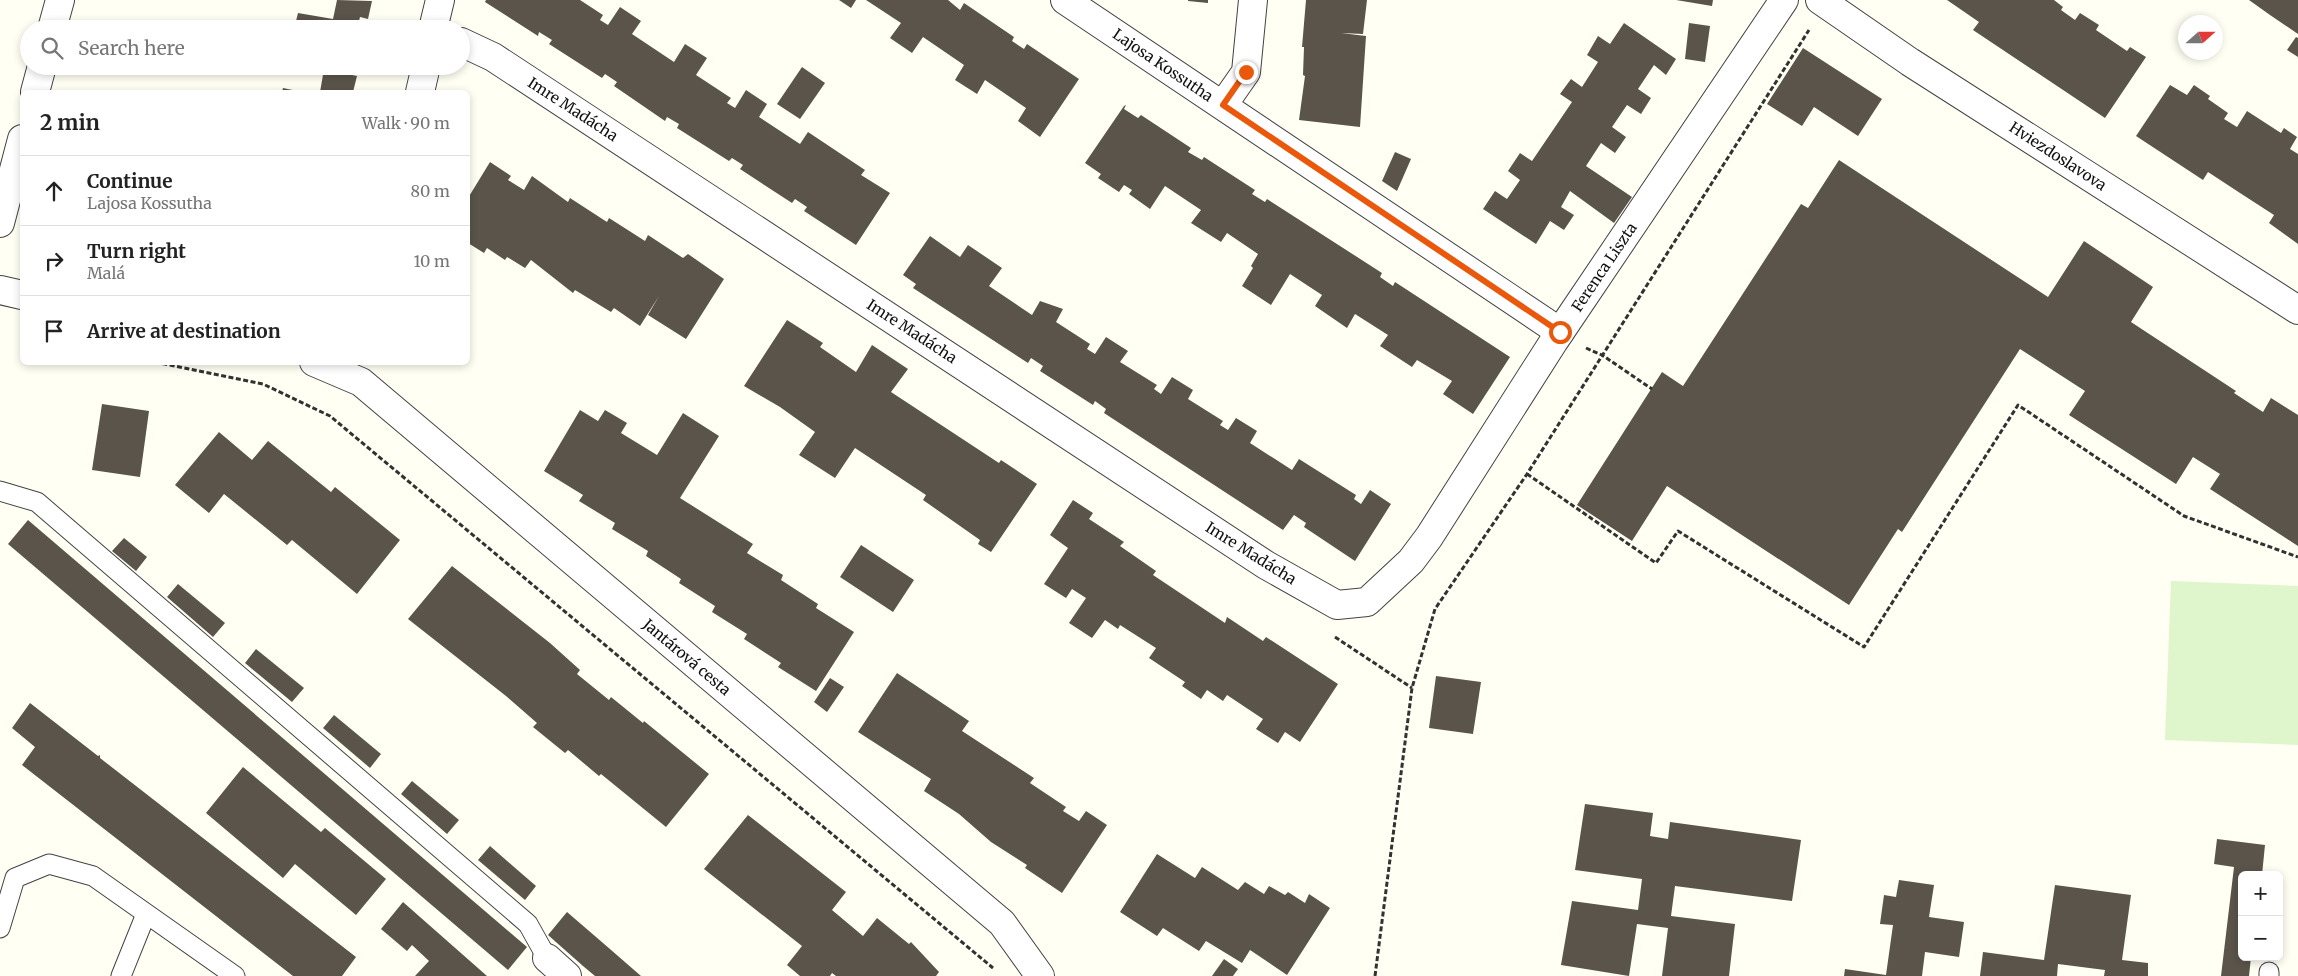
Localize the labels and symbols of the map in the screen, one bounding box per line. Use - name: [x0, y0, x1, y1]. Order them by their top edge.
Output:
- north arrow: [2178, 15, 2223, 60]
- street label: Lajosa Kossutha: [1109, 24, 1217, 106]
- route end: [1235, 61, 1258, 84]
- street label: Imre Madácha: [524, 73, 622, 145]
- street label: Hviezdoslavova: [2006, 117, 2110, 195]
- street label: Ferenca Liszta: [1567, 219, 1641, 315]
- street label: Imre Madácha: [863, 295, 961, 367]
- route start: [1549, 321, 1572, 344]
- street label: Imre Madácha: [1202, 518, 1300, 588]
- street label: Jantárová cesta: [638, 614, 735, 699]

